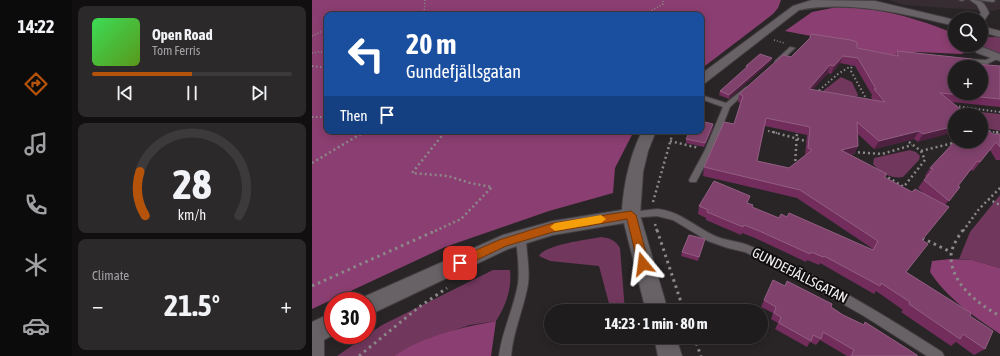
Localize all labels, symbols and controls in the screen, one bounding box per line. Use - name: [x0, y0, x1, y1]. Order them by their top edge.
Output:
- map controls: [948, 12, 988, 148]
- button: search: [948, 12, 988, 52]
- text: 14:22: [17, 16, 55, 37]
- text: Open Road: [152, 26, 213, 43]
- icon: left: [340, 28, 392, 80]
- text: 20 m: [406, 28, 456, 60]
- text: Tom Ferris: [152, 43, 200, 58]
- button: +: [948, 60, 988, 100]
- text: Gundefjällsgatan: [406, 61, 521, 82]
- icon: directions: [22, 70, 50, 98]
- icon: previous: [114, 82, 136, 104]
- icon: pause: [181, 82, 203, 104]
- icon: next: [248, 82, 270, 104]
- icon: arrive: [376, 104, 398, 126]
- text: Then: [340, 107, 368, 124]
- button: −: [948, 108, 988, 148]
- icon: music: [22, 130, 50, 158]
- text: 28: [172, 160, 212, 208]
- icon: phone: [22, 191, 50, 219]
- text: km/h: [178, 207, 206, 223]
- position arrow: [622, 243, 664, 285]
- street label: GUNDEFJÄLLSGATAN: [750, 244, 850, 306]
- pin: [443, 246, 477, 280]
- icon: climate: [22, 251, 50, 279]
- icon: arrive: [449, 252, 471, 274]
- text: Climate: [92, 268, 129, 283]
- text: 21.5°: [164, 288, 220, 322]
- text: −: [92, 292, 103, 318]
- text: +: [281, 292, 292, 318]
- speed limit sign: 30: [324, 292, 376, 344]
- icon: car: [22, 312, 50, 340]
- text: 14:23 · 1 min · 80 m: [604, 315, 708, 332]

